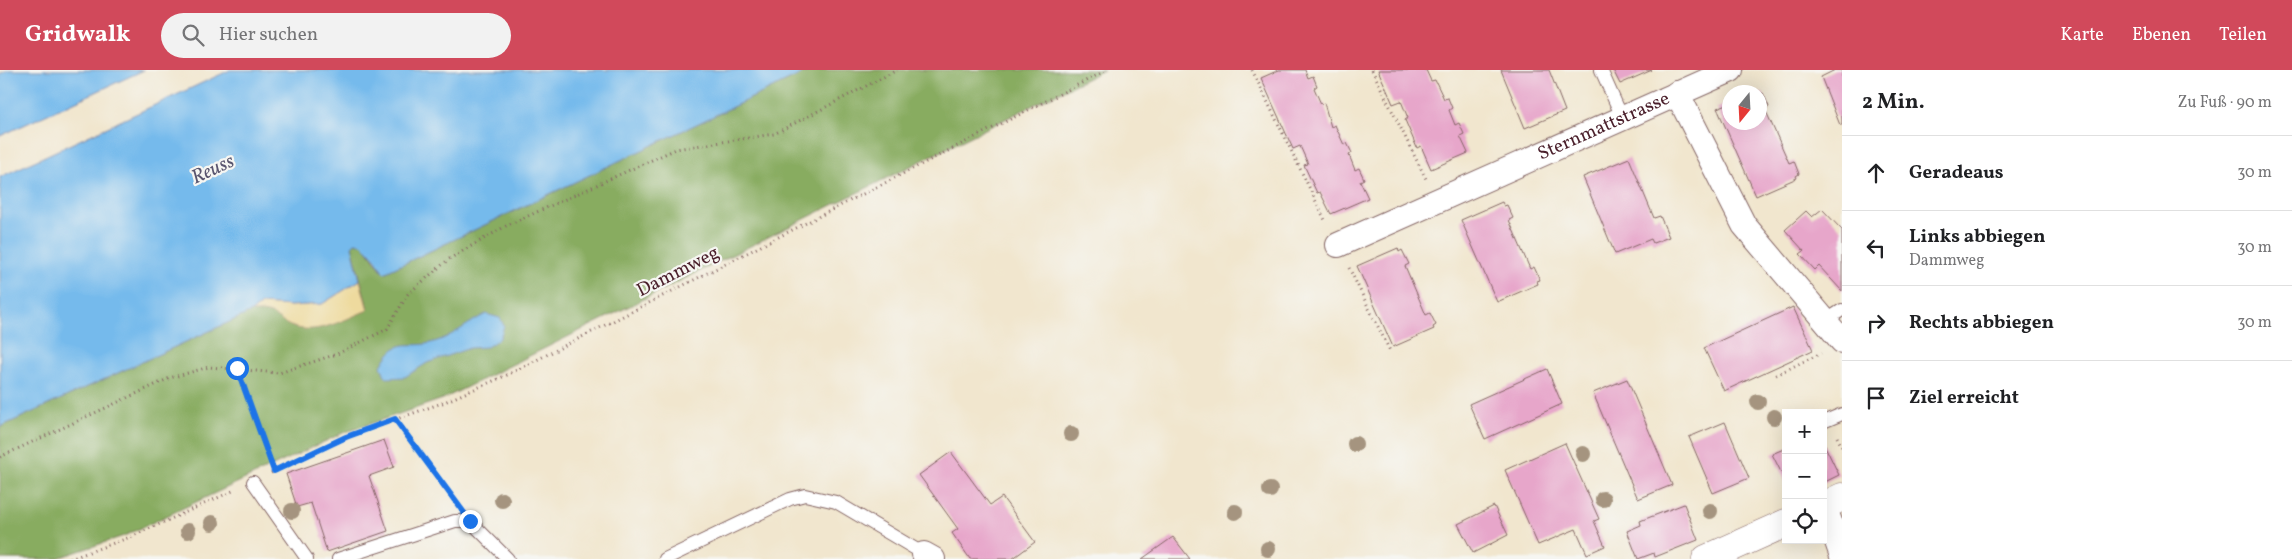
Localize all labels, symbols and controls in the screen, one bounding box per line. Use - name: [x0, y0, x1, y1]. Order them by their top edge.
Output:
- search box: [161, 13, 511, 58]
- text: Gridwalk: [25, 18, 131, 52]
- icon: search: [179, 21, 207, 49]
- text: Hier suchen: [219, 22, 318, 48]
- text: Karte: [2060, 23, 2104, 48]
- text: Ebenen: [2132, 23, 2191, 48]
- text: Teilen: [2219, 23, 2267, 48]
- north arrow: [1722, 85, 1767, 130]
- street label: Sternmattstrasse: [1534, 86, 1674, 167]
- text: 2 Min.: [1862, 88, 1925, 117]
- text: Zu Fuß · 90 m: [2177, 92, 2272, 114]
- water label: Reuss: [187, 148, 240, 192]
- icon: ahead: [1862, 159, 1890, 187]
- text: Geradeaus: [1909, 160, 2004, 186]
- text: 30 m: [2237, 162, 2272, 184]
- text: Links abbiegen: [1909, 224, 2046, 250]
- icon: left: [1862, 234, 1890, 262]
- text: 30 m: [2237, 237, 2272, 259]
- street label: Dammweg: [632, 240, 724, 304]
- text: Dammweg: [1909, 250, 1984, 272]
- icon: right: [1862, 309, 1890, 337]
- text: Rechts abbiegen: [1909, 310, 2054, 336]
- text: 30 m: [2237, 312, 2272, 334]
- route start: [226, 357, 249, 380]
- icon: arrive: [1862, 384, 1890, 412]
- text: Ziel erreicht: [1909, 385, 2019, 411]
- map controls: [1782, 409, 1827, 544]
- button: +: [1782, 409, 1827, 454]
- button: −: [1782, 454, 1827, 499]
- button: locate: [1782, 499, 1827, 544]
- route end: [459, 510, 482, 533]

